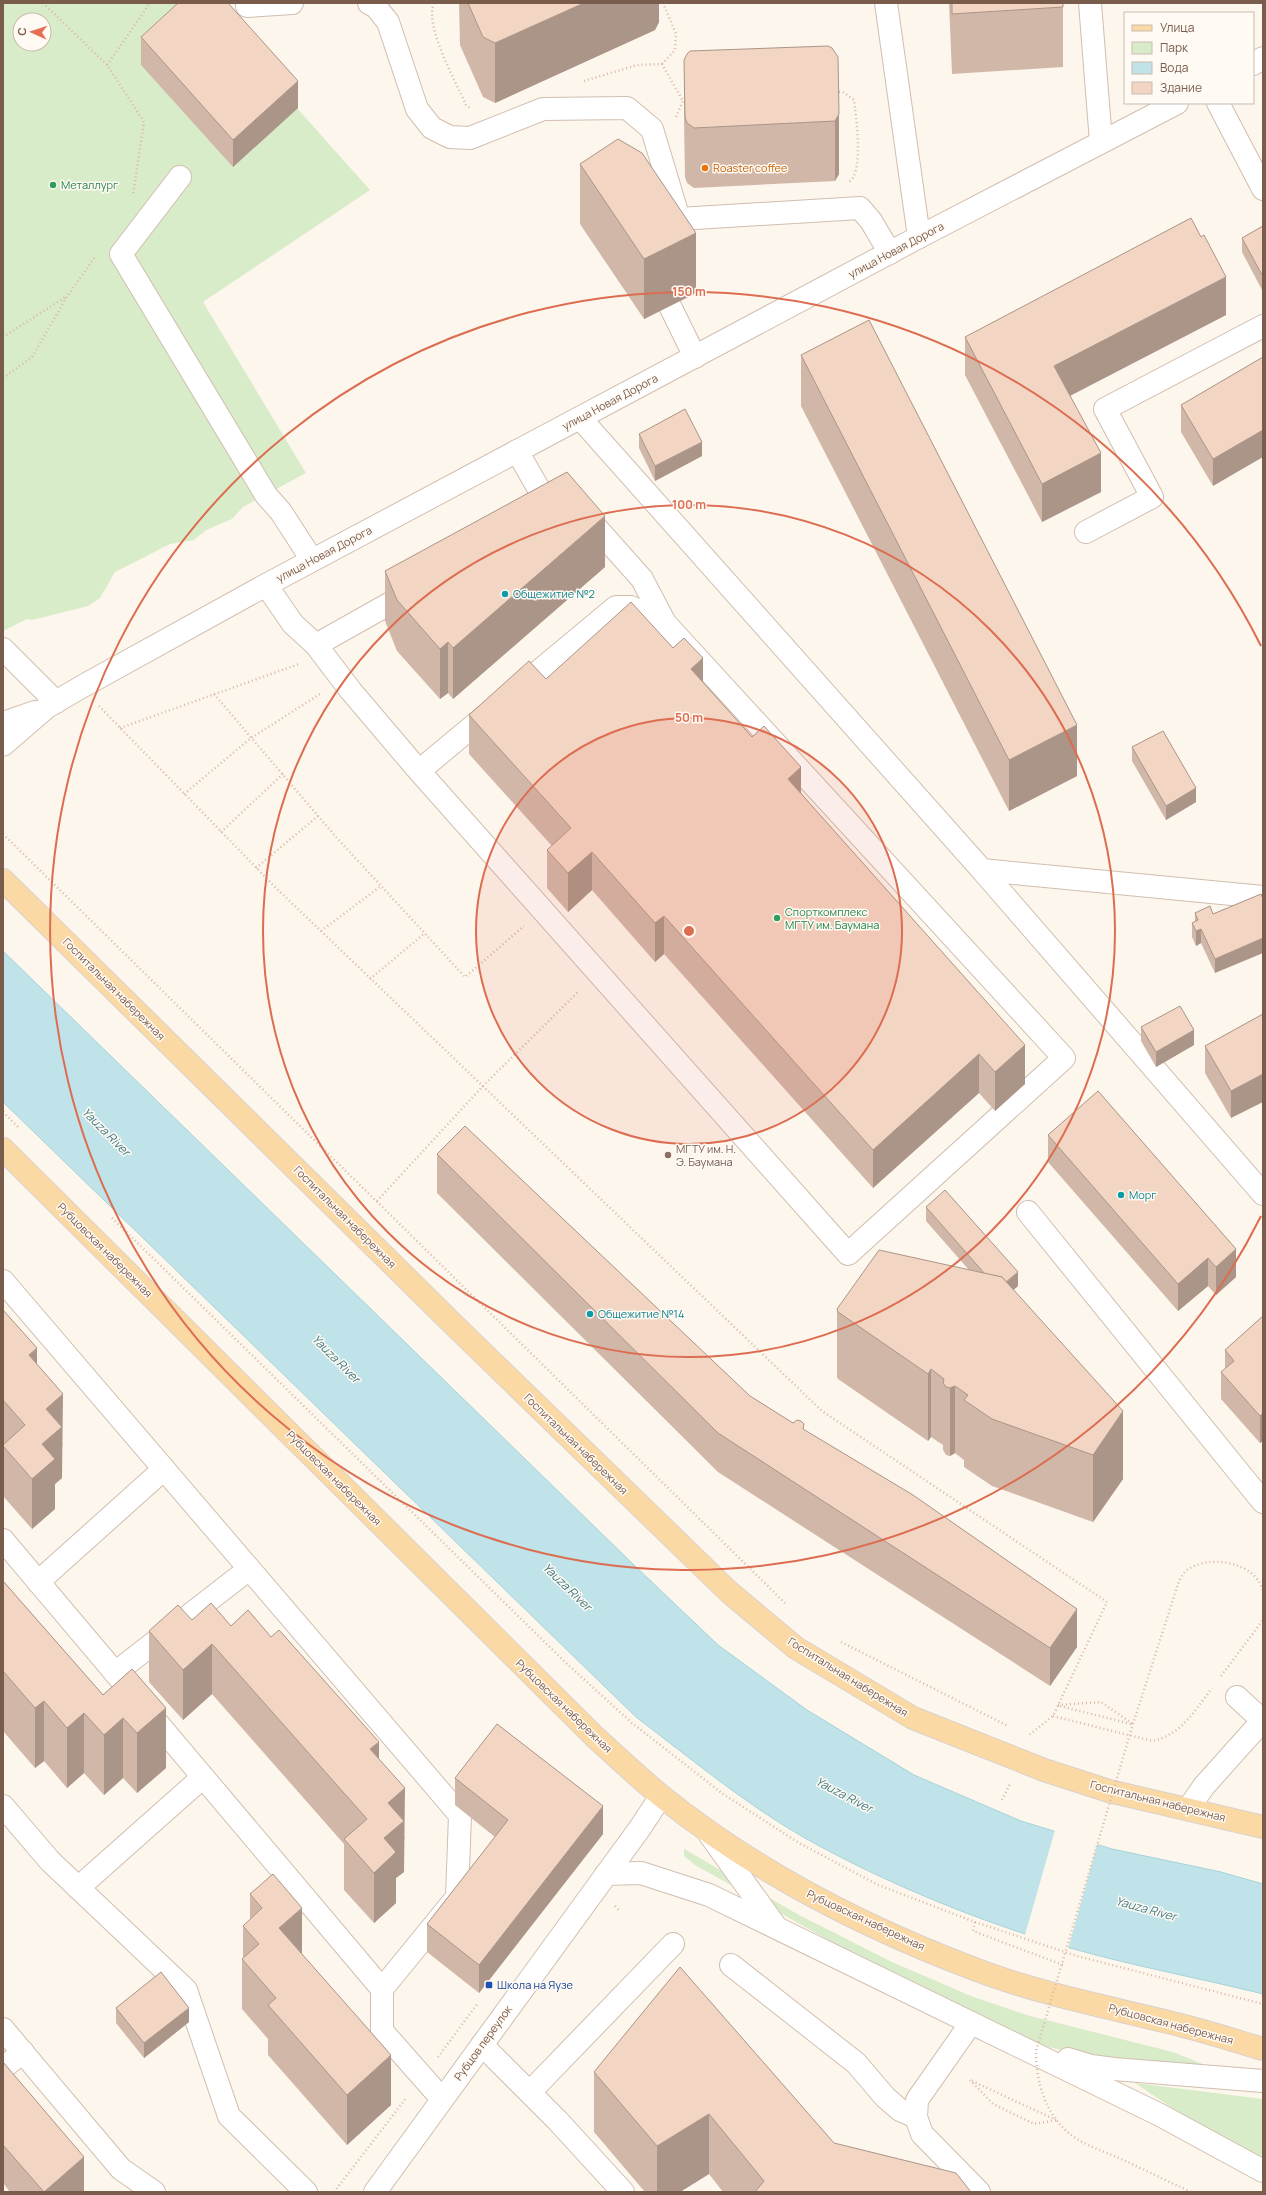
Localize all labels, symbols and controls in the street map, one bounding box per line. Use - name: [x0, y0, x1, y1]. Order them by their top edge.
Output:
- north arrow: [12, 12, 52, 52]
- legend: [1124, 12, 1254, 104]
- text: Улица: [1160, 19, 1194, 36]
- text: С: [14, 27, 29, 36]
- text: Парк: [1160, 39, 1189, 56]
- text: Вода: [1160, 59, 1188, 76]
- text: Здание: [1160, 79, 1202, 96]
- place label: Roaster coffee: [713, 160, 788, 175]
- marker: Roaster coffee: [700, 163, 710, 173]
- place label: Металлург: [61, 177, 118, 192]
- marker: Металлург: [48, 180, 58, 190]
- street label: улица Новая Дорога: [845, 218, 946, 281]
- text: 150 m: [672, 283, 706, 300]
- street label: улица Новая Дорога: [559, 370, 660, 433]
- text: 100 m: [672, 496, 706, 513]
- street label: улица Новая Дорога: [273, 522, 374, 585]
- place label: Общежитие №2: [513, 586, 595, 601]
- marker: Общежитие №2: [500, 589, 510, 599]
- text: 50 m: [675, 709, 703, 726]
- place label: Спорткомплекс МГТУ им. Баумана: [785, 904, 879, 932]
- marker: Спорткомплекс МГТУ им. Баумана: [772, 913, 782, 923]
- centre of rings: [682, 924, 696, 938]
- street label: Госпитальная набережная: [60, 934, 169, 1043]
- water label: Yauza River: [78, 1104, 136, 1161]
- place label: МГТУ им. Н. Э. Баумана: [676, 1141, 736, 1169]
- marker: МГТУ им. Н. Э. Баумана: [663, 1150, 673, 1160]
- street label: Госпитальная набережная: [291, 1162, 400, 1271]
- place label: Морг: [1129, 1187, 1156, 1202]
- marker: Морг: [1116, 1190, 1126, 1200]
- street label: Рубцовская набережная: [55, 1199, 156, 1300]
- place label: Общежитие №14: [598, 1306, 684, 1321]
- marker: Общежитие №14: [585, 1309, 595, 1319]
- water label: Yauza River: [308, 1331, 366, 1388]
- street label: Госпитальная набережная: [521, 1390, 632, 1497]
- street label: Рубцовская набережная: [284, 1427, 385, 1528]
- water label: Yauza River: [539, 1559, 597, 1615]
- street label: Госпитальная набережная: [785, 1633, 911, 1720]
- street label: Рубцовская набережная: [513, 1656, 616, 1756]
- water label: Yauza River: [813, 1772, 877, 1817]
- street label: Госпитальная набережная: [1089, 1776, 1227, 1825]
- street label: Рубцовская набережная: [805, 1886, 928, 1954]
- water label: Yauza River: [1114, 1892, 1180, 1925]
- place label: Школа на Яузе: [497, 1977, 574, 1992]
- marker: Школа на Яузе: [484, 1980, 494, 1990]
- street label: Рубцовская набережная: [1107, 2000, 1235, 2047]
- street label: Рубцов переулок: [450, 2002, 515, 2083]

